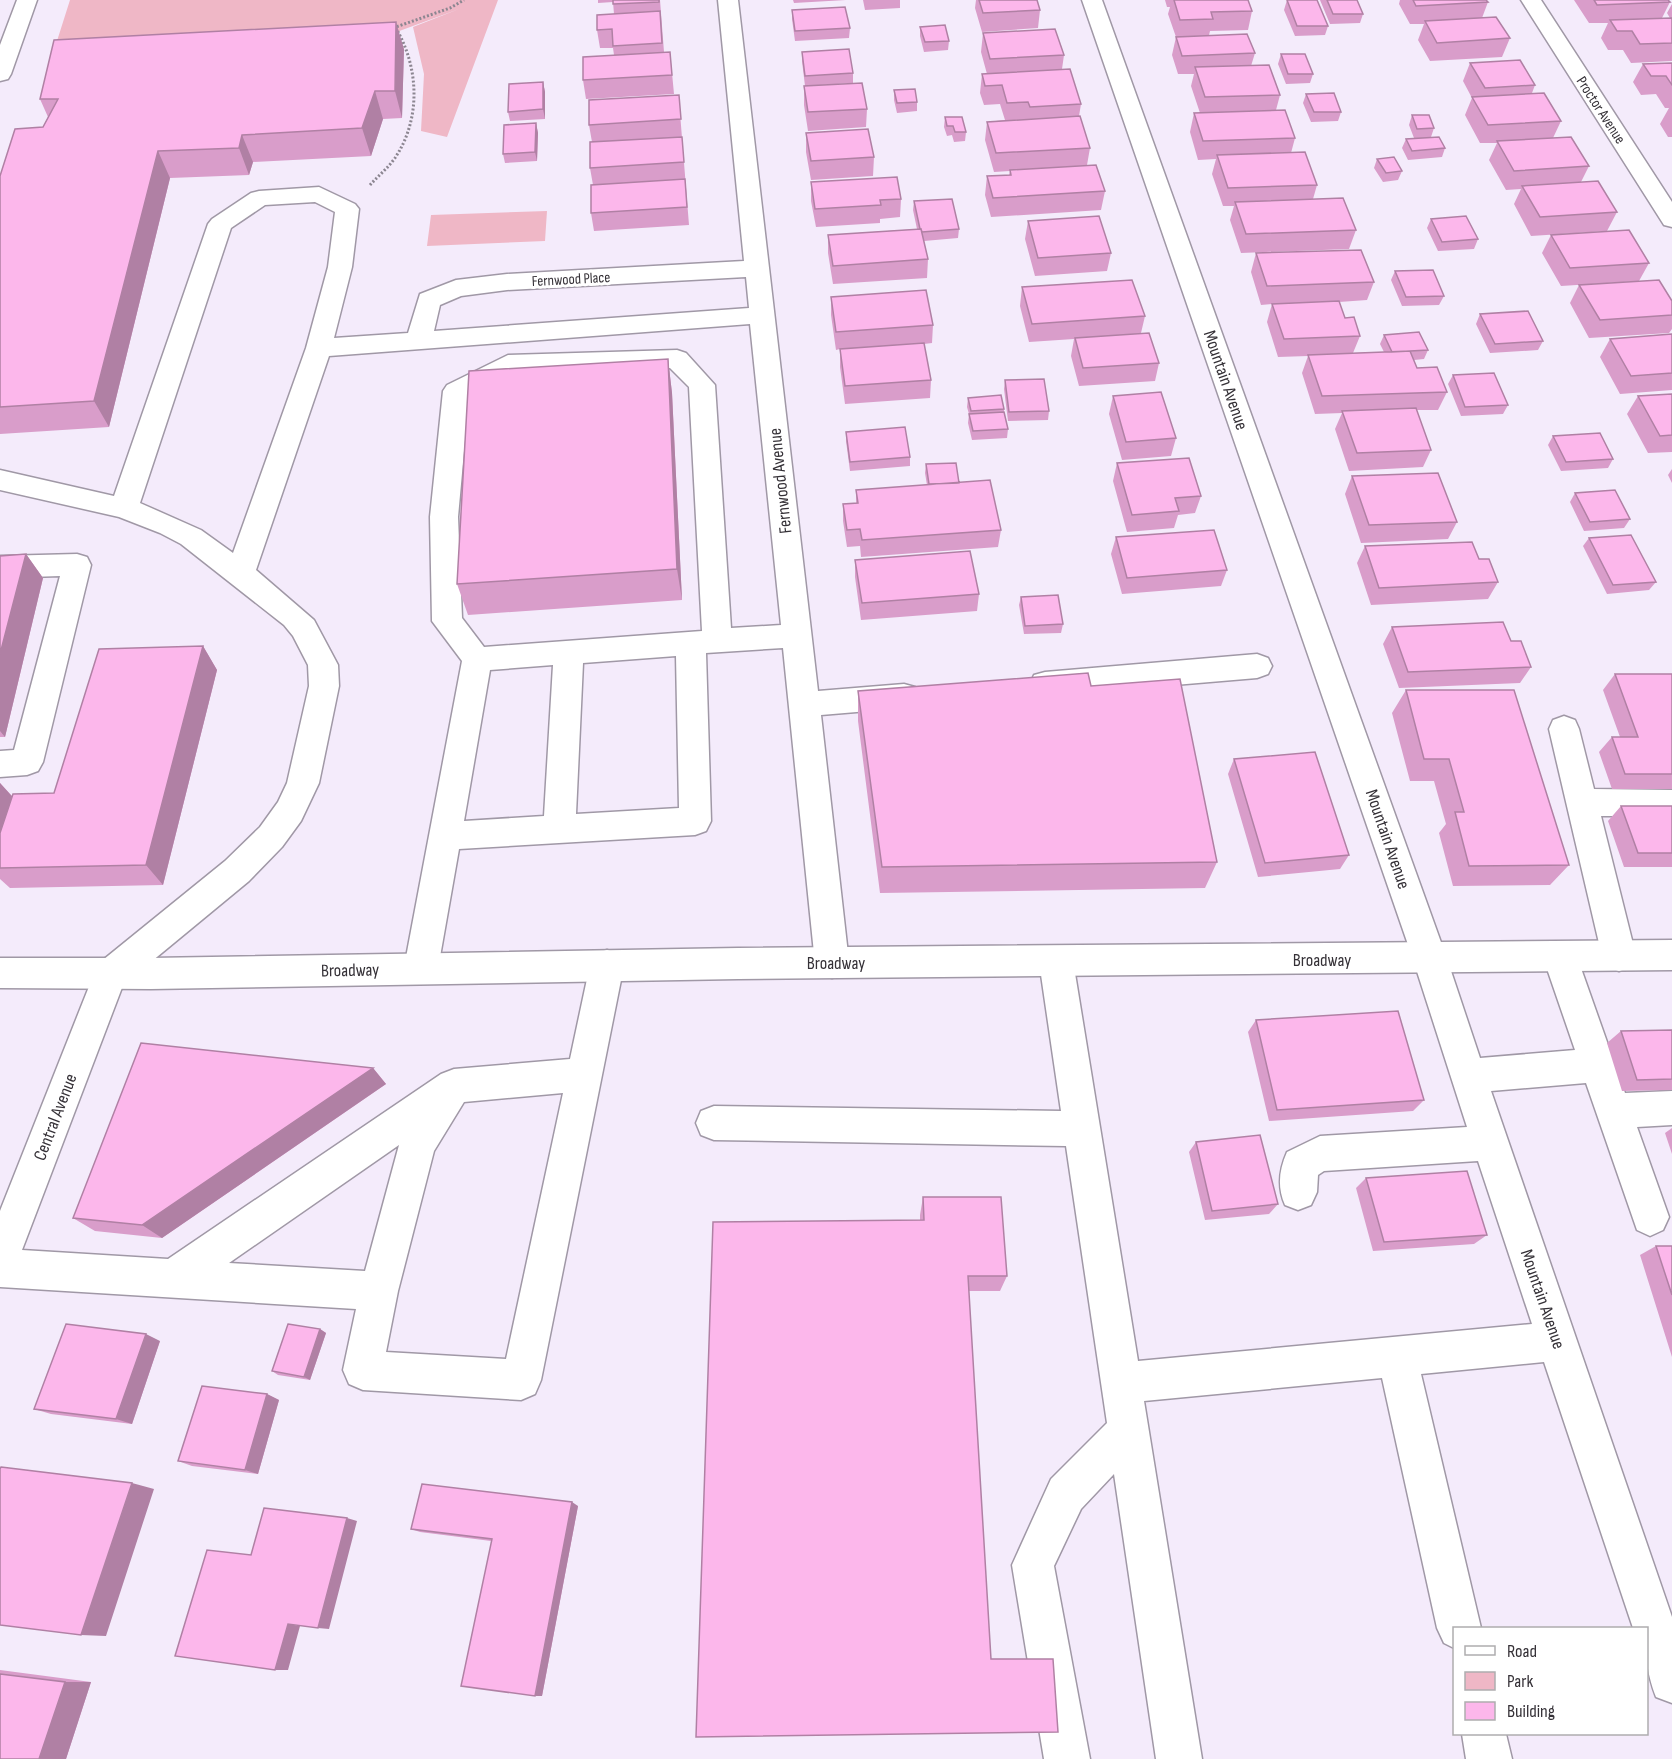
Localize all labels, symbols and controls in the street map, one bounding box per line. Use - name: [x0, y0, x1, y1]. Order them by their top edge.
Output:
- street label: Proctor Avenue: [1572, 73, 1629, 148]
- street label: Fernwood Place: [531, 268, 611, 291]
- street label: Mountain Avenue: [1199, 328, 1252, 433]
- street label: Fernwood Avenue: [765, 427, 796, 535]
- street label: Mountain Avenue: [1361, 787, 1414, 892]
- street label: Broadway: [1293, 950, 1351, 971]
- street label: Broadway: [807, 953, 865, 974]
- street label: Broadway: [321, 959, 379, 982]
- street label: Central Avenue: [29, 1071, 82, 1163]
- street label: Mountain Avenue: [1516, 1247, 1569, 1352]
- legend: [1453, 1627, 1648, 1735]
- text: Road: [1507, 1641, 1537, 1662]
- text: Park: [1507, 1671, 1533, 1692]
- text: Building: [1507, 1701, 1555, 1722]

